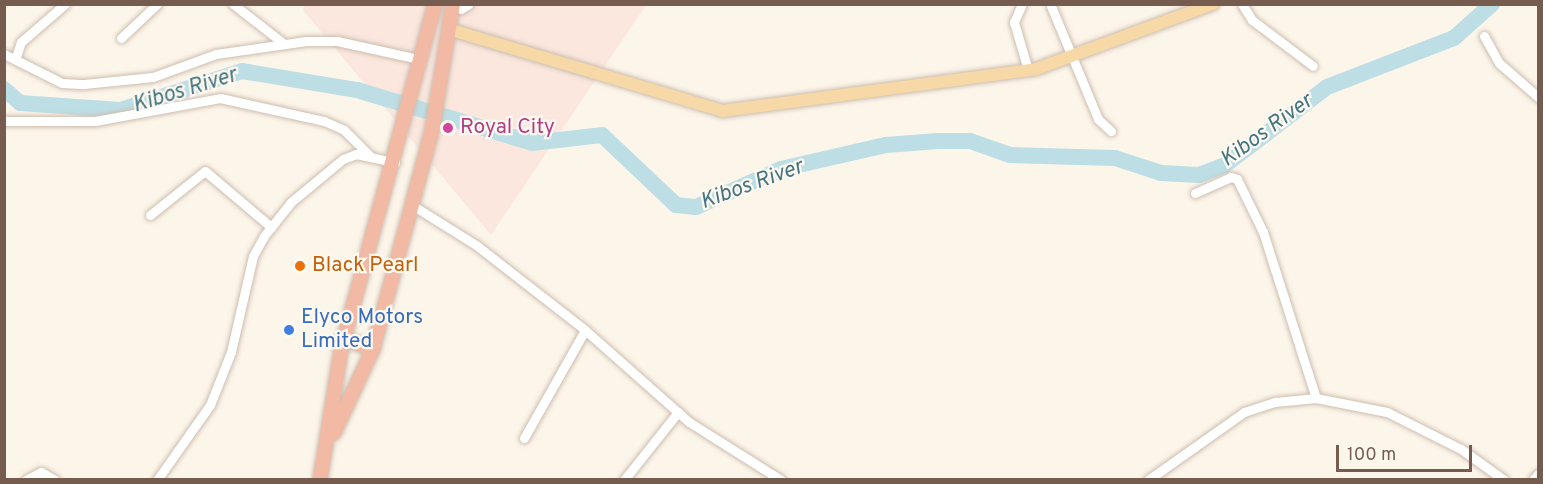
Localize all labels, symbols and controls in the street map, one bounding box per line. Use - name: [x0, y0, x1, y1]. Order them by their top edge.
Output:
- water label: Kibos River: [130, 63, 240, 119]
- water label: Kibos River: [1216, 89, 1318, 173]
- place label: Royal City: [460, 115, 555, 141]
- marker: Royal City: [441, 121, 455, 135]
- water label: Kibos River: [697, 154, 807, 216]
- place label: Black Pearl: [312, 253, 419, 279]
- marker: Black Pearl: [293, 259, 307, 273]
- place label: Elyco Motors Limited: [301, 305, 423, 355]
- marker: Elyco Motors Limited: [282, 323, 296, 337]
- scale bar: [1339, 433, 1476, 471]
- text: 100 m: [1347, 444, 1396, 467]

